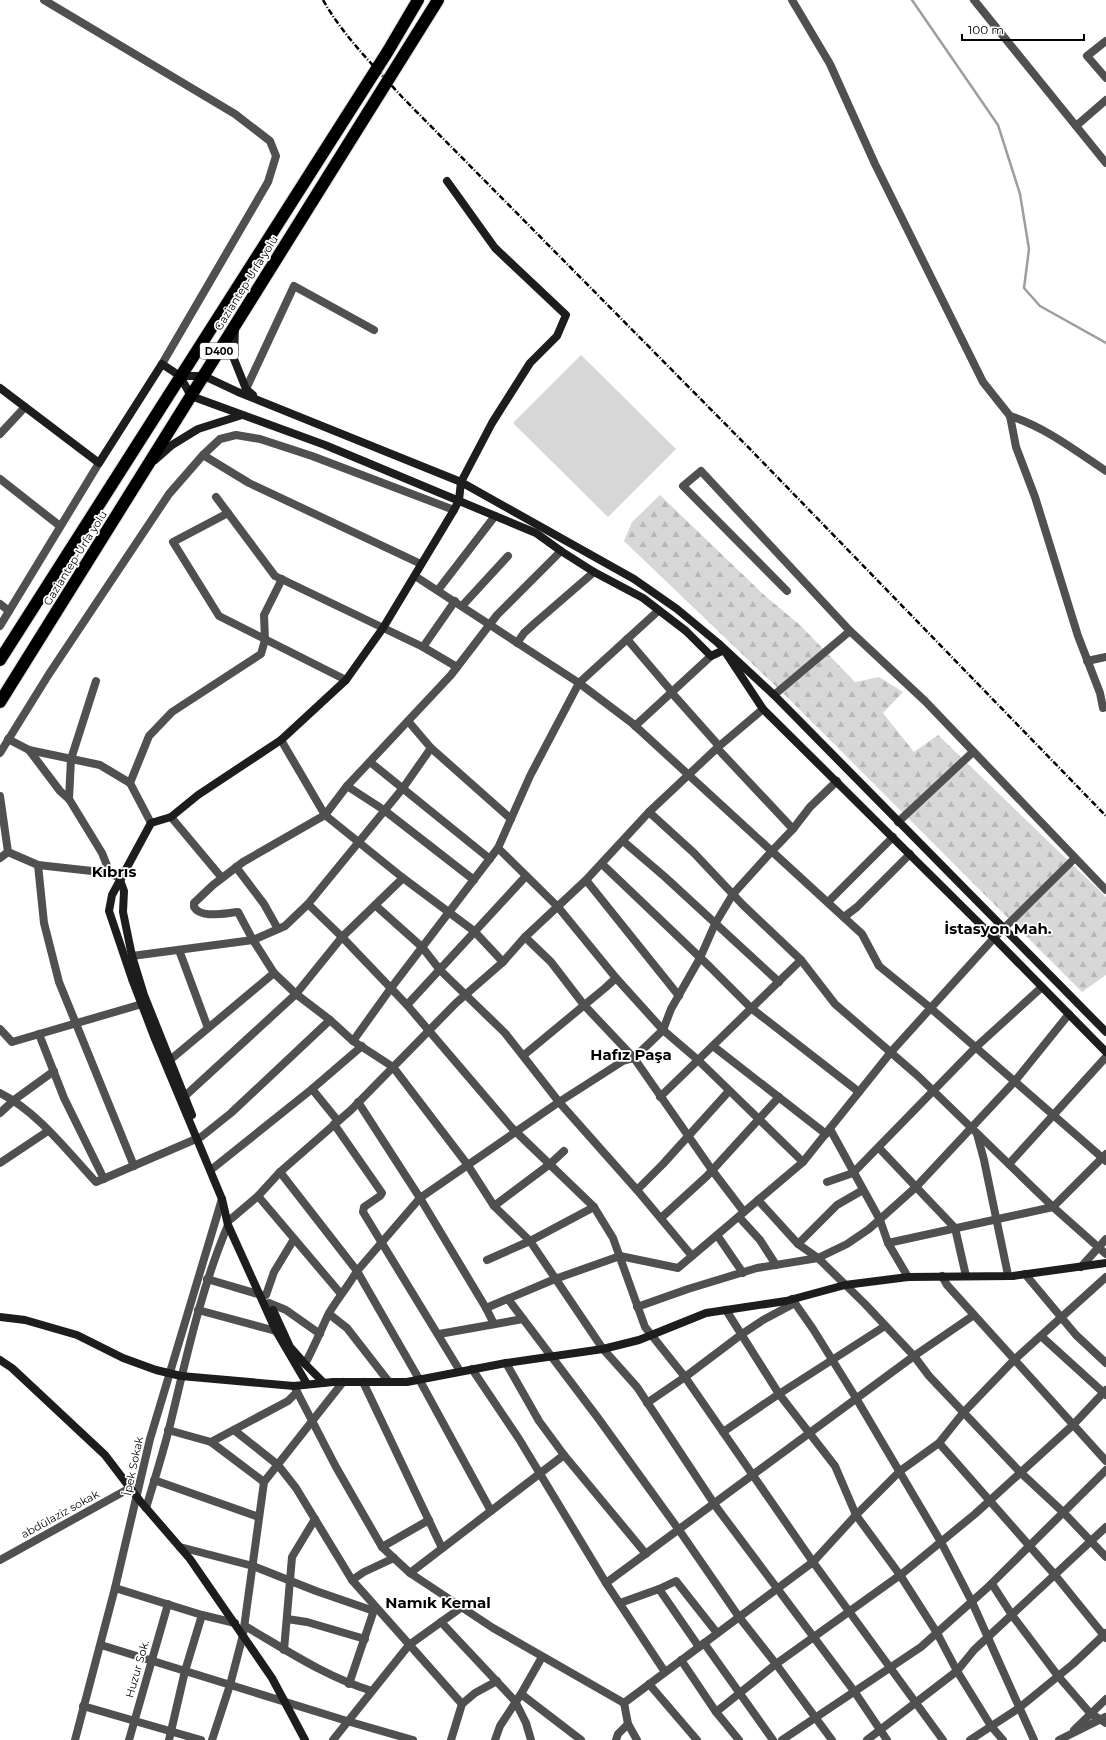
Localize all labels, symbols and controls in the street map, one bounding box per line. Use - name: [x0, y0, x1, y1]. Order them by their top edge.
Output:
- scale bar: [962, 16, 1084, 42]
- text: 100 m: [968, 22, 1004, 37]
- street label: Gaziantep-Urfa yolu: [211, 233, 281, 333]
- road number: D400: [200, 343, 238, 359]
- street label: Gaziantep-Urfa yolu: [40, 508, 110, 608]
- district label: Kıbrıs: [92, 862, 136, 881]
- district label: İstasyon Mah.: [944, 919, 1052, 938]
- district label: Hafız Paşa: [590, 1045, 672, 1064]
- street label: İpek Sokak: [120, 1435, 146, 1497]
- street label: abdülaziz sokak: [18, 1487, 102, 1541]
- district label: Namık Kemal: [385, 1593, 491, 1612]
- street label: Huzur Sok.: [122, 1639, 152, 1699]

